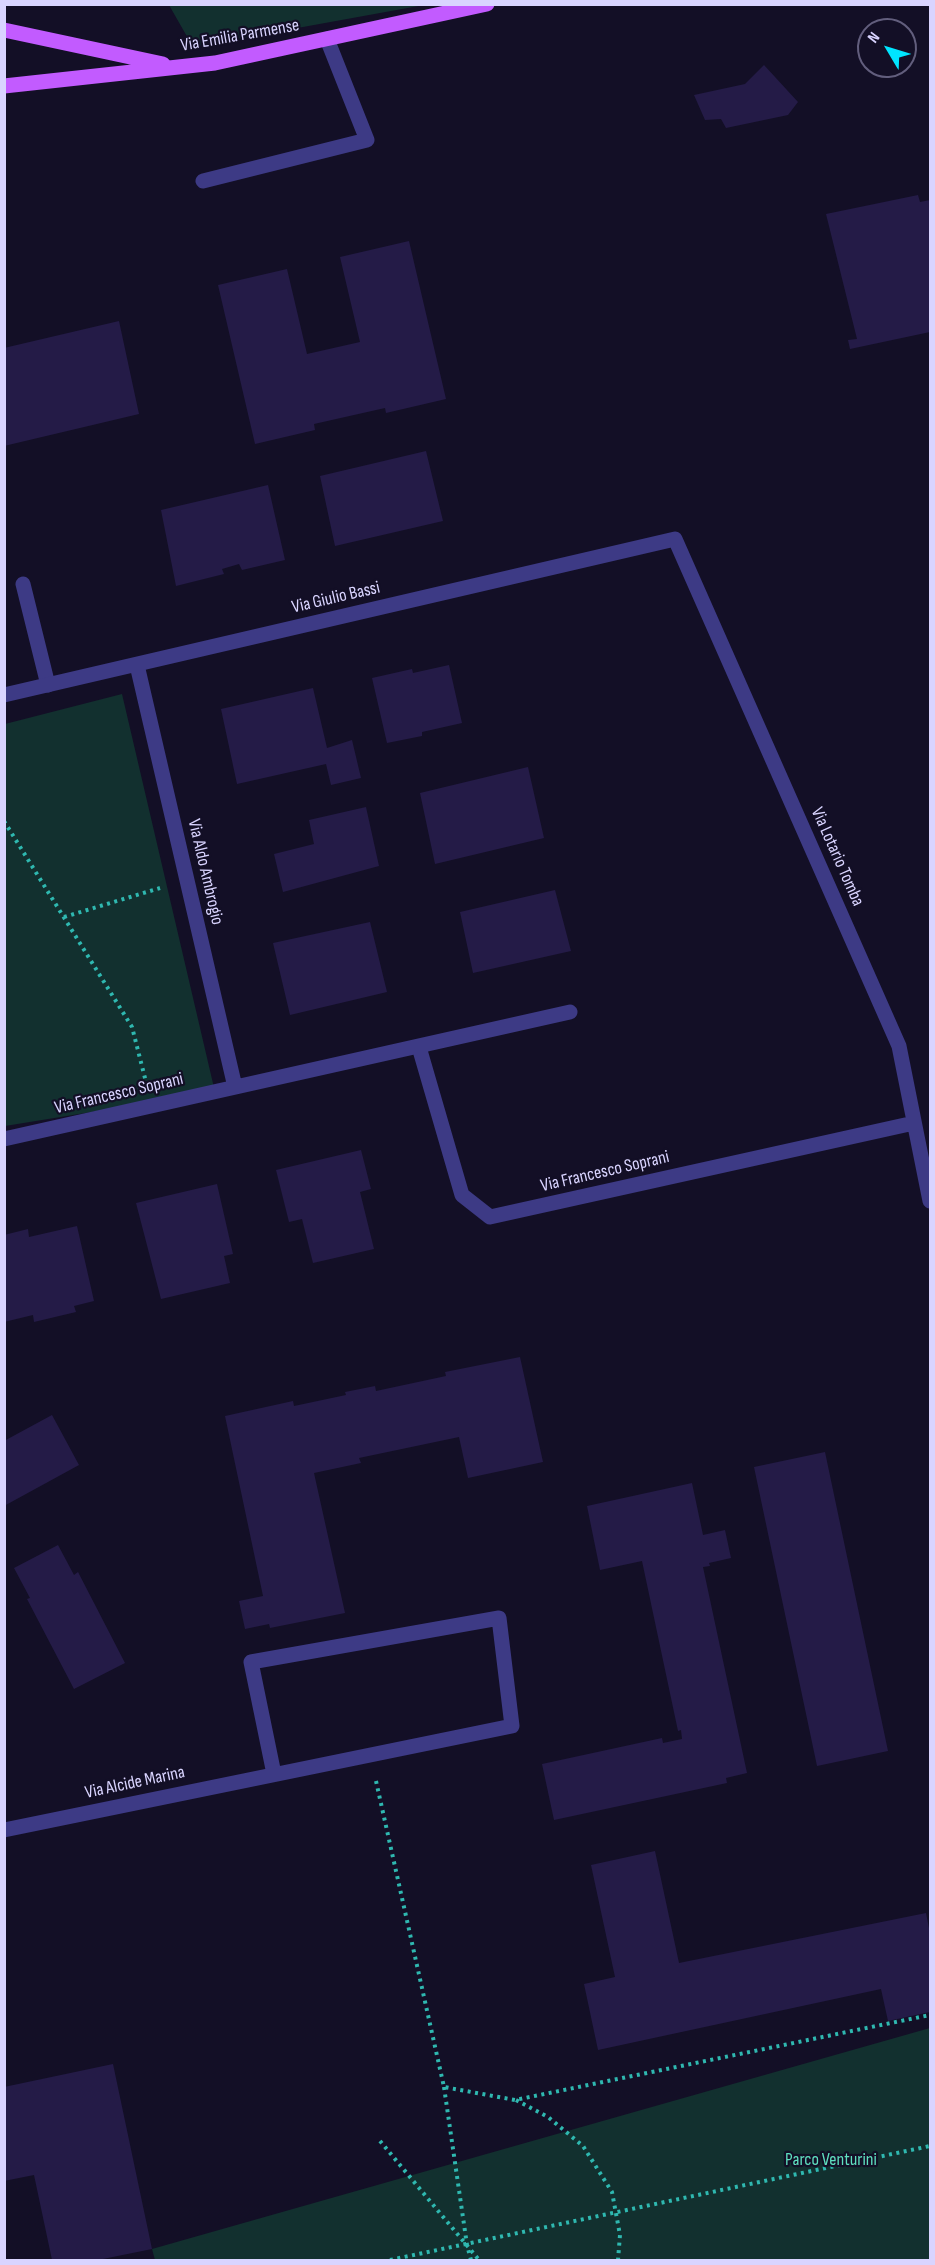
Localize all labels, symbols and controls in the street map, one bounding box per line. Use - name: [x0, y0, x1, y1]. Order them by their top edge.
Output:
- street label: Via Emilia Parmense: [179, 15, 301, 57]
- north arrow: [857, 18, 917, 78]
- text: N: [864, 29, 884, 47]
- street label: Via Giulio Bassi: [290, 577, 382, 619]
- street label: Via Lotario Tomba: [806, 804, 868, 910]
- street label: Via Aldo Ambrogio: [182, 817, 228, 927]
- street label: Via Francesco Soprani: [53, 1069, 185, 1119]
- street label: Via Francesco Soprani: [539, 1147, 671, 1197]
- street label: Via Alcide Marina: [83, 1762, 187, 1804]
- park label: Parco Venturini: [785, 2149, 877, 2171]

